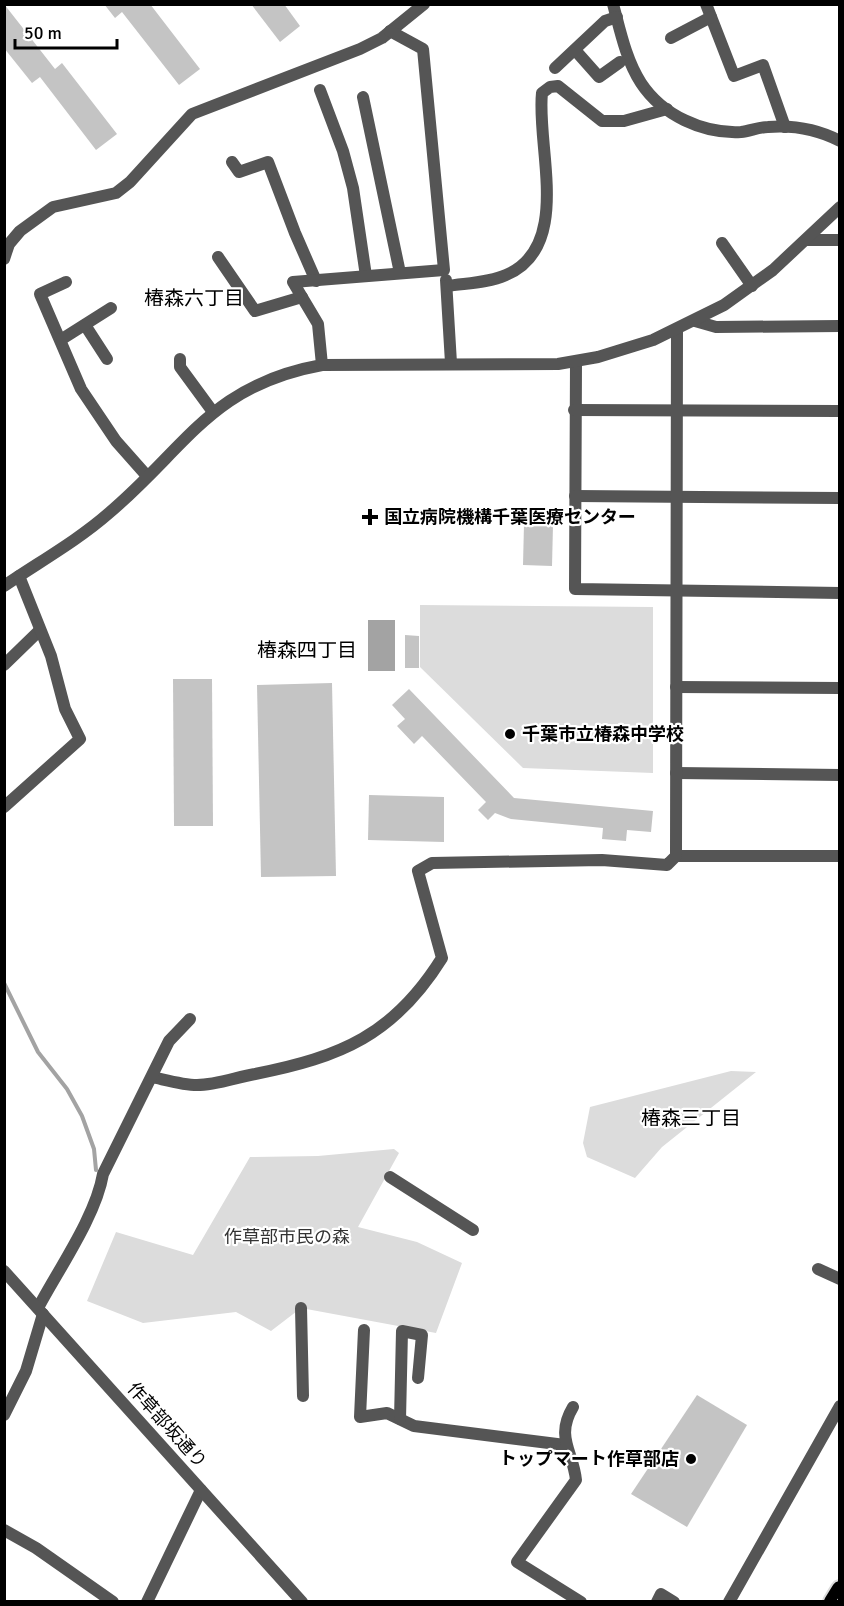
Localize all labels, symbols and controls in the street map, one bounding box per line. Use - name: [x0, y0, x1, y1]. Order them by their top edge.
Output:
- scale bar: [15, 12, 117, 50]
- text: 50 m: [24, 22, 62, 44]
- district label: 椿森六丁目: [144, 286, 244, 311]
- place label: 国立病院機構千葉医療センター: [384, 506, 636, 528]
- marker: 国立病院機構千葉医療センター: [361, 508, 379, 526]
- district label: 椿森四丁目: [257, 638, 357, 663]
- place label: 千葉市立椿森中学校: [522, 723, 684, 745]
- marker: 千葉市立椿森中学校: [503, 727, 517, 741]
- district label: 椿森三丁目: [641, 1106, 741, 1131]
- park label: 作草部市民の森: [224, 1226, 350, 1248]
- street label: 作草部坂通り: [123, 1378, 211, 1472]
- place label: トップマート作草部店: [499, 1448, 679, 1470]
- marker: トップマート作草部店: [684, 1452, 698, 1466]

